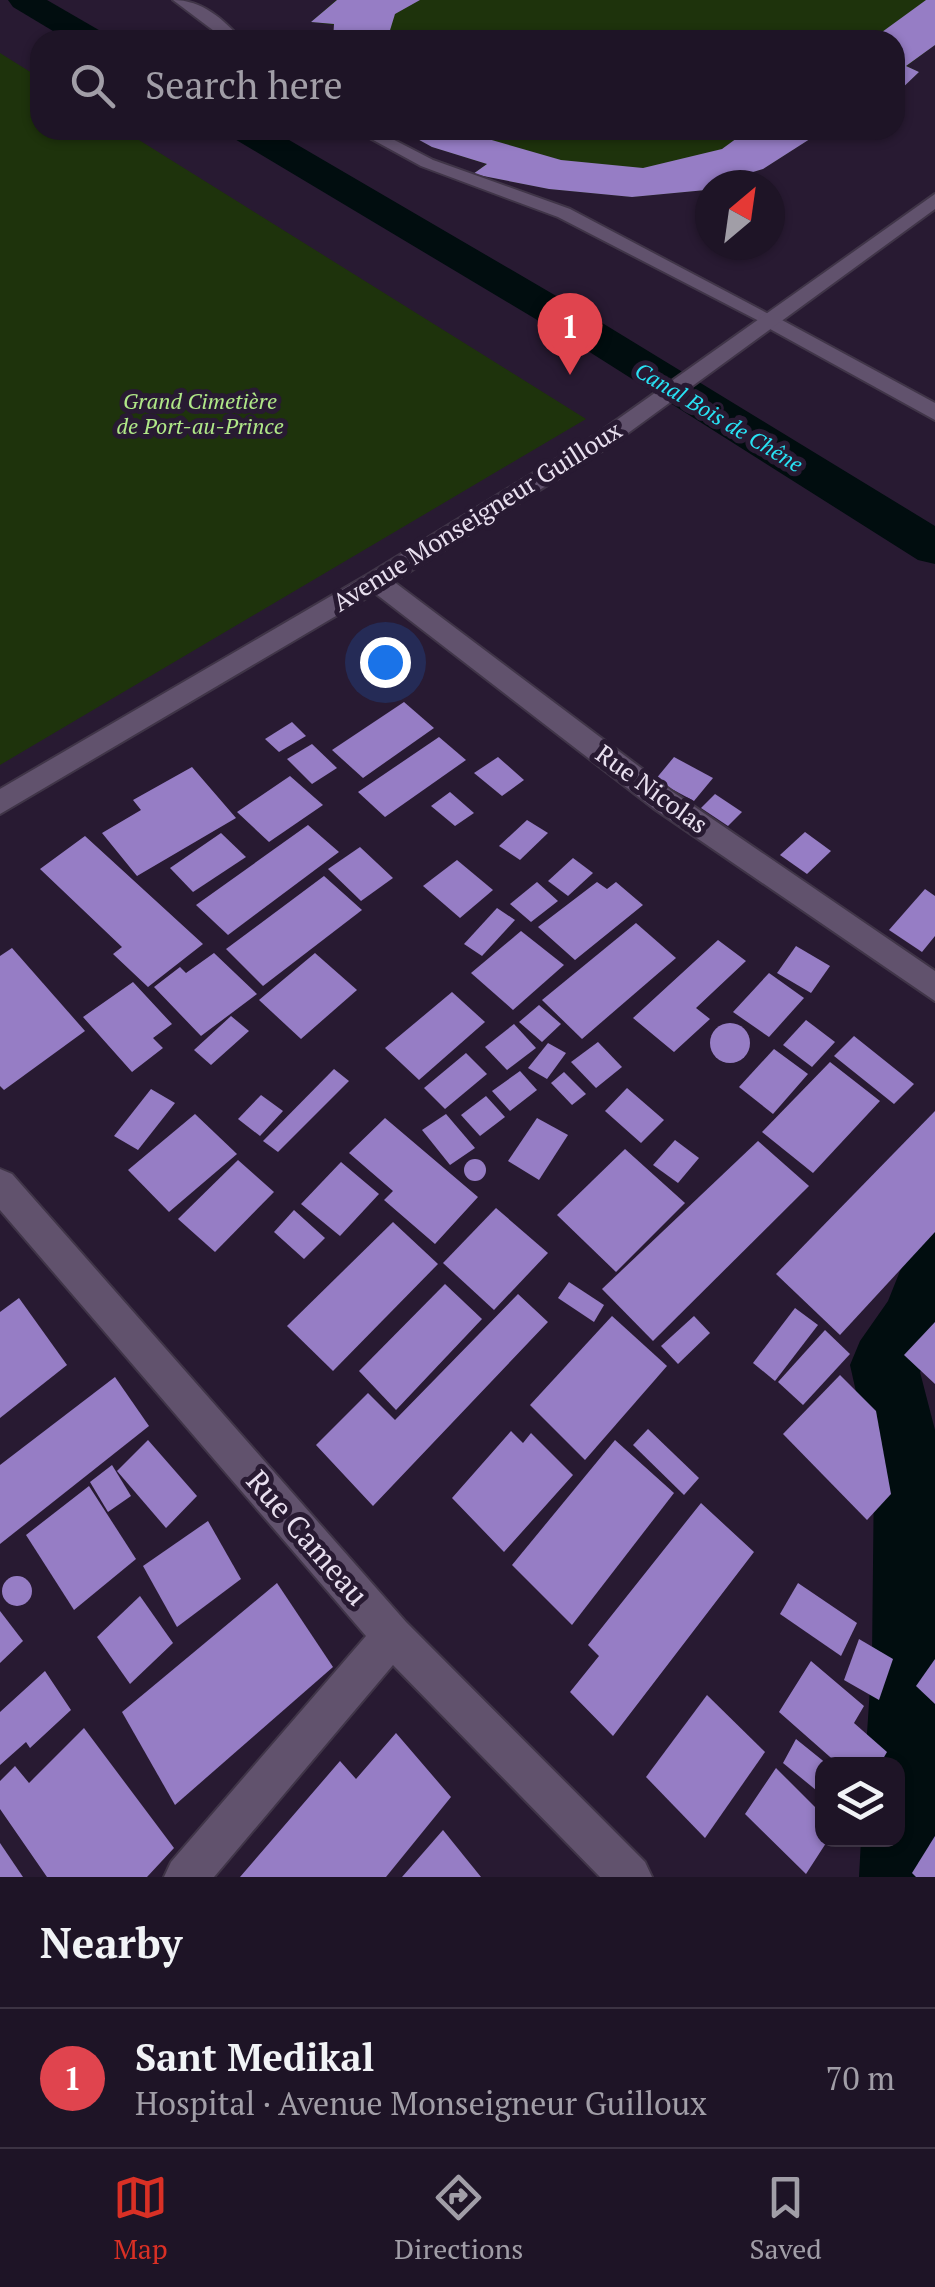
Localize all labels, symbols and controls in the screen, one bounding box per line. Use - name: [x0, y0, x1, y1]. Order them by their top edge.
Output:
- search box: [30, 30, 905, 140]
- icon: search: [65, 58, 120, 113]
- text: Search here: [145, 60, 343, 110]
- north arrow: [695, 170, 785, 260]
- pin: 1: [538, 292, 602, 375]
- water label: Canal Bois de Chêne: [630, 355, 809, 478]
- park label: Grand Cimetière de Port-au-Prince: [116, 386, 284, 440]
- street label: Avenue Monseigneur Guilloux: [326, 413, 628, 618]
- your location: [360, 637, 411, 688]
- street label: Rue Nicolas: [590, 737, 715, 840]
- street label: Rue Cameau: [238, 1461, 377, 1613]
- map controls: [815, 1757, 905, 1847]
- button: layers: [815, 1757, 905, 1847]
- text: Nearby: [40, 1914, 182, 1970]
- text: Sant Medikal: [135, 2032, 374, 2082]
- text: 1: [63, 2057, 82, 2099]
- text: 70 m: [825, 2057, 895, 2099]
- text: Hospital · Avenue Monseigneur Guilloux: [135, 2082, 707, 2124]
- tab: Map: [113, 2170, 168, 2267]
- tab: Directions: [394, 2170, 523, 2267]
- tab: Saved: [749, 2170, 822, 2267]

